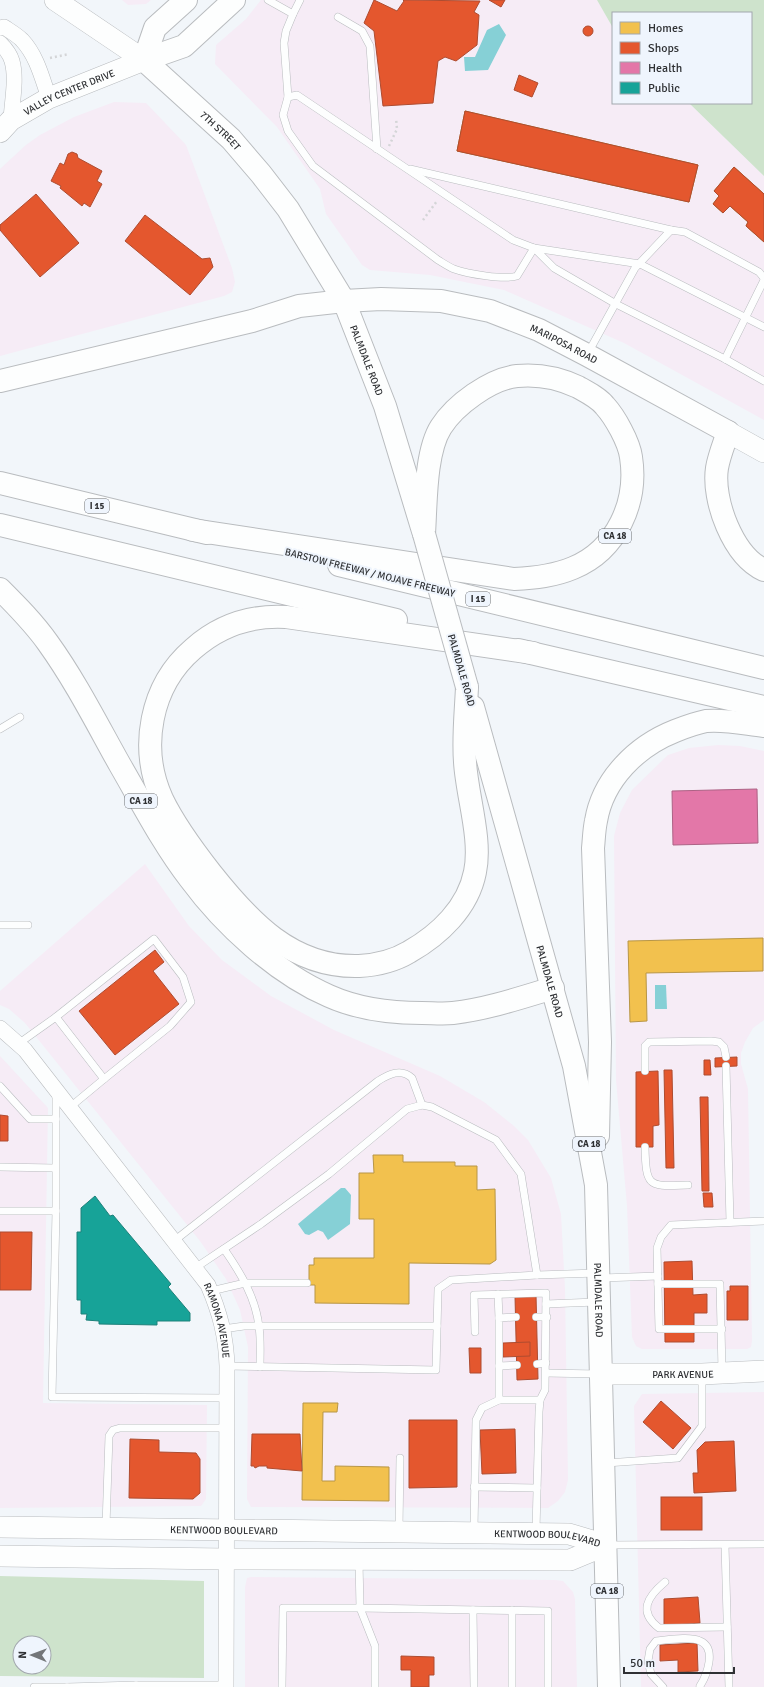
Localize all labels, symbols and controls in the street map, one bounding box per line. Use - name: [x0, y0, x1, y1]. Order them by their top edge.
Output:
- legend: [612, 12, 752, 104]
- text: Homes: [648, 21, 683, 36]
- text: Shops: [648, 41, 679, 56]
- text: Health: [648, 61, 682, 76]
- street label: VALLEY CENTER DRIVE: [22, 67, 117, 118]
- text: Public: [648, 81, 680, 96]
- street label: 7TH STREET: [197, 109, 243, 153]
- street label: MARIPOSA ROAD: [528, 322, 599, 367]
- street label: PALMDALE ROAD: [347, 323, 385, 398]
- road number: I 15: [85, 499, 109, 513]
- road number: CA 18: [599, 529, 631, 543]
- street label: BARSTOW FREEWAY / MOJAVE FREEWAY: [284, 546, 456, 600]
- road number: I 15: [466, 592, 490, 606]
- street label: PALMDALE ROAD: [445, 633, 477, 708]
- road number: CA 18: [125, 794, 157, 808]
- street label: PALMDALE ROAD: [533, 944, 565, 1019]
- road number: CA 18: [573, 1137, 605, 1151]
- street label: PALMDALE ROAD: [591, 1262, 605, 1338]
- street label: RAMONA AVENUE: [201, 1281, 232, 1359]
- street label: PARK AVENUE: [652, 1368, 714, 1381]
- street label: KENTWOOD BOULEVARD: [170, 1524, 278, 1537]
- street label: KENTWOOD BOULEVARD: [494, 1528, 602, 1550]
- road number: CA 18: [591, 1584, 623, 1598]
- north arrow: [12, 1635, 52, 1675]
- scale bar: [624, 1649, 734, 1675]
- text: N: [16, 1651, 29, 1659]
- text: 50 m: [630, 1656, 655, 1671]

